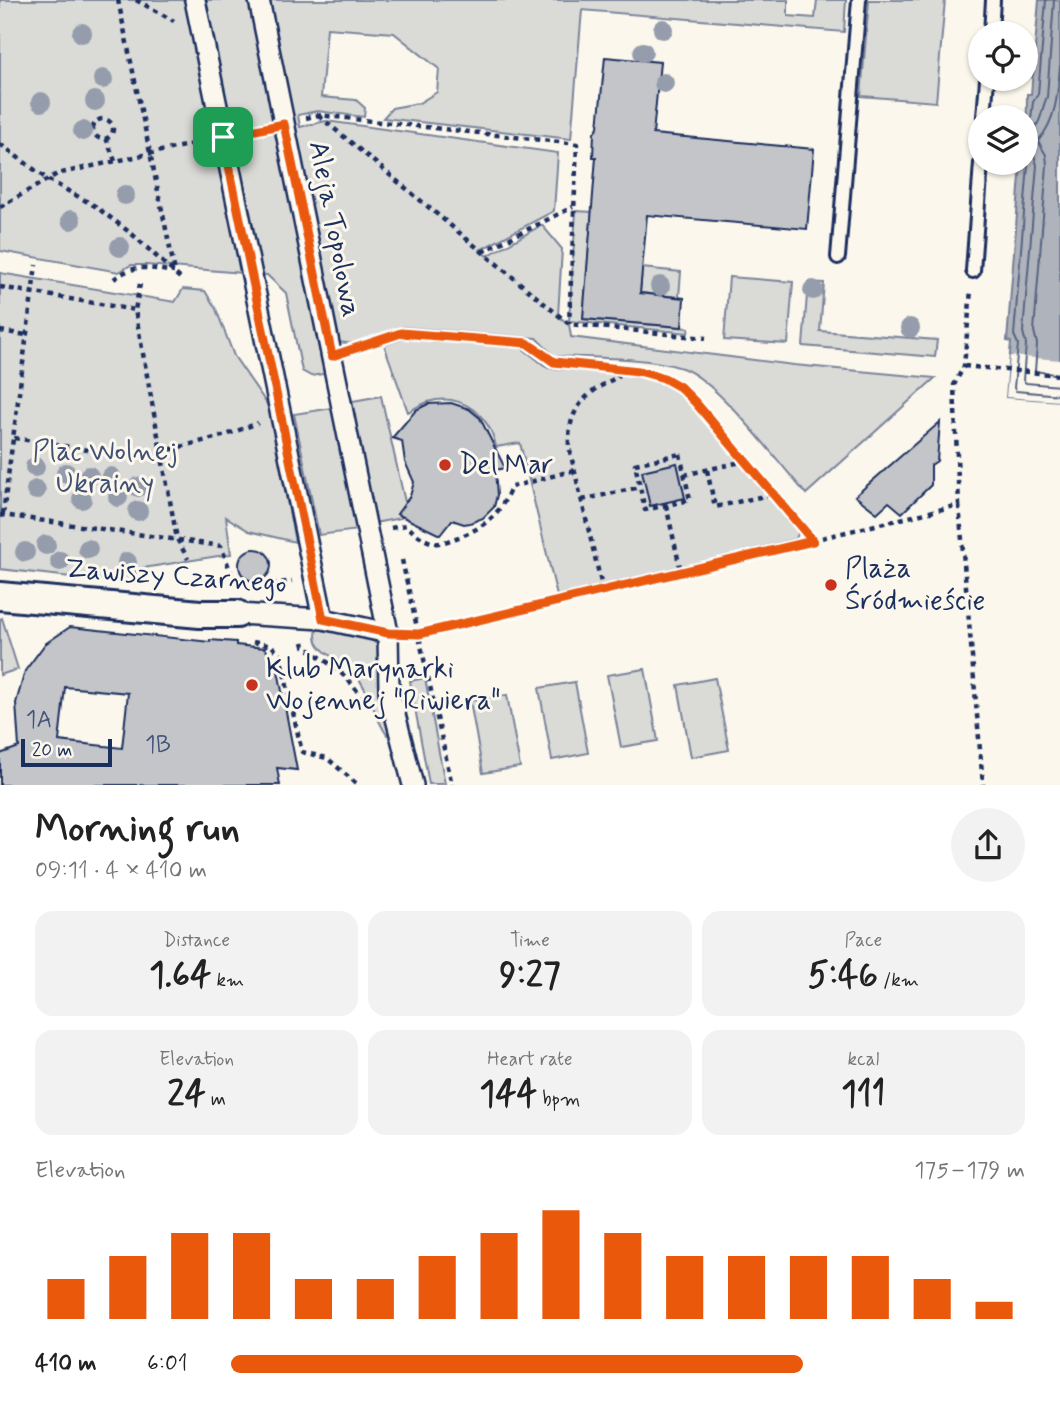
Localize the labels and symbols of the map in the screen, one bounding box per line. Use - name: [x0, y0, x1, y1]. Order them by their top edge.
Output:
- pin: [193, 107, 253, 167]
- street label: Aleja Topolowa: [299, 138, 369, 320]
- park label: Plac Wolnej Ukrainy: [33, 434, 177, 503]
- place label: Del Mar: [459, 447, 553, 484]
- marker: Del Mar: [437, 457, 453, 473]
- street label: Zawiszy Czarnego: [64, 551, 288, 603]
- place label: Plaża Śródmieście: [845, 551, 985, 620]
- marker: Plaża Śródmieście: [823, 577, 839, 593]
- place label: Klub Marynarki Wojennej "Riwiera": [266, 651, 500, 720]
- marker: Klub Marynarki Wojennej "Riwiera": [244, 677, 260, 693]
- house number: 1A: [26, 705, 52, 736]
- house number: 1B: [145, 730, 171, 761]
- scale bar: [21, 736, 112, 767]

